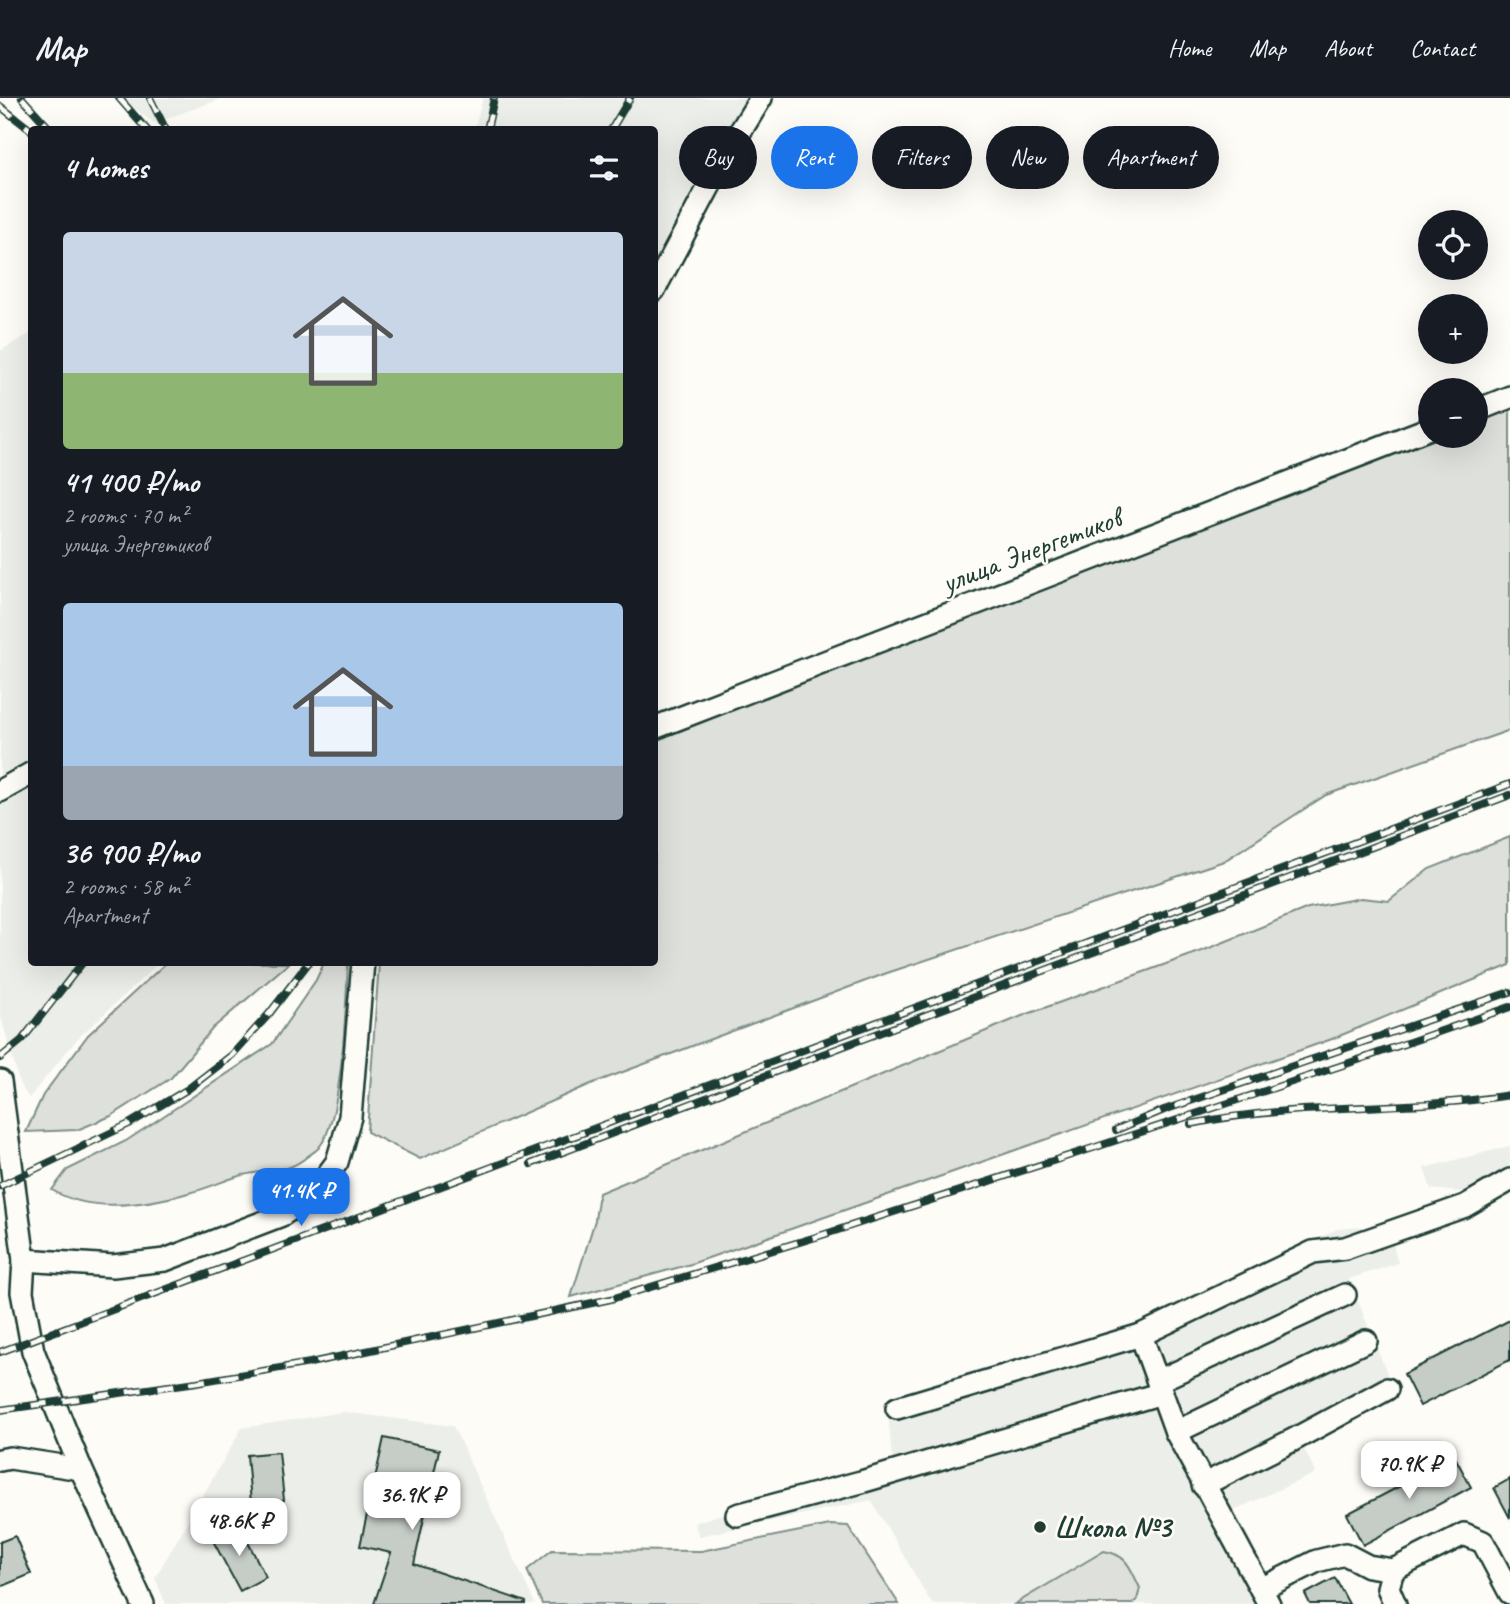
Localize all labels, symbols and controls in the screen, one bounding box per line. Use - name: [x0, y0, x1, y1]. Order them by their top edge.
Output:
- text: Map: [35, 27, 86, 69]
- text: Home: [1168, 33, 1211, 63]
- text: Map: [1249, 33, 1286, 63]
- text: About: [1324, 33, 1372, 63]
- text: Contact: [1410, 33, 1475, 63]
- chip: Buy: [679, 126, 757, 189]
- chip: Rent: [771, 126, 858, 189]
- chip: Filters: [872, 126, 972, 189]
- chip: New: [986, 126, 1069, 189]
- chip: Apartment: [1083, 126, 1219, 189]
- text: 4 homes: [63, 149, 148, 187]
- icon: filters: [585, 149, 623, 187]
- map controls: [1418, 210, 1488, 448]
- button: locate: [1418, 210, 1488, 280]
- icon: home: [280, 278, 406, 404]
- button: +: [1418, 294, 1488, 364]
- button: −: [1418, 378, 1488, 448]
- text: 41 400 ₽/mo: [63, 463, 199, 501]
- street label: улица Энергетиков: [934, 497, 1131, 602]
- text: 2 rooms · 70 m²: [63, 501, 187, 530]
- text: улица Энергетиков: [63, 530, 208, 559]
- icon: home: [280, 649, 406, 775]
- text: 36 900 ₽/mo: [63, 834, 199, 872]
- text: 2 rooms · 58 m²: [63, 872, 187, 901]
- text: Apartment: [63, 901, 148, 930]
- pin: 41.4K ₽: [236, 1168, 366, 1228]
- text: 41.4K ₽: [269, 1176, 333, 1205]
- pin: 70.9K ₽: [1344, 1442, 1474, 1501]
- text: 70.9K ₽: [1377, 1449, 1441, 1478]
- pin: 36.9K ₽: [347, 1472, 477, 1532]
- text: 36.9K ₽: [380, 1480, 444, 1509]
- pin: 48.6K ₽: [174, 1498, 304, 1558]
- text: 48.6K ₽: [206, 1506, 272, 1535]
- place label: Школа №3: [1054, 1508, 1174, 1546]
- marker: Школа №3: [1032, 1519, 1048, 1535]

